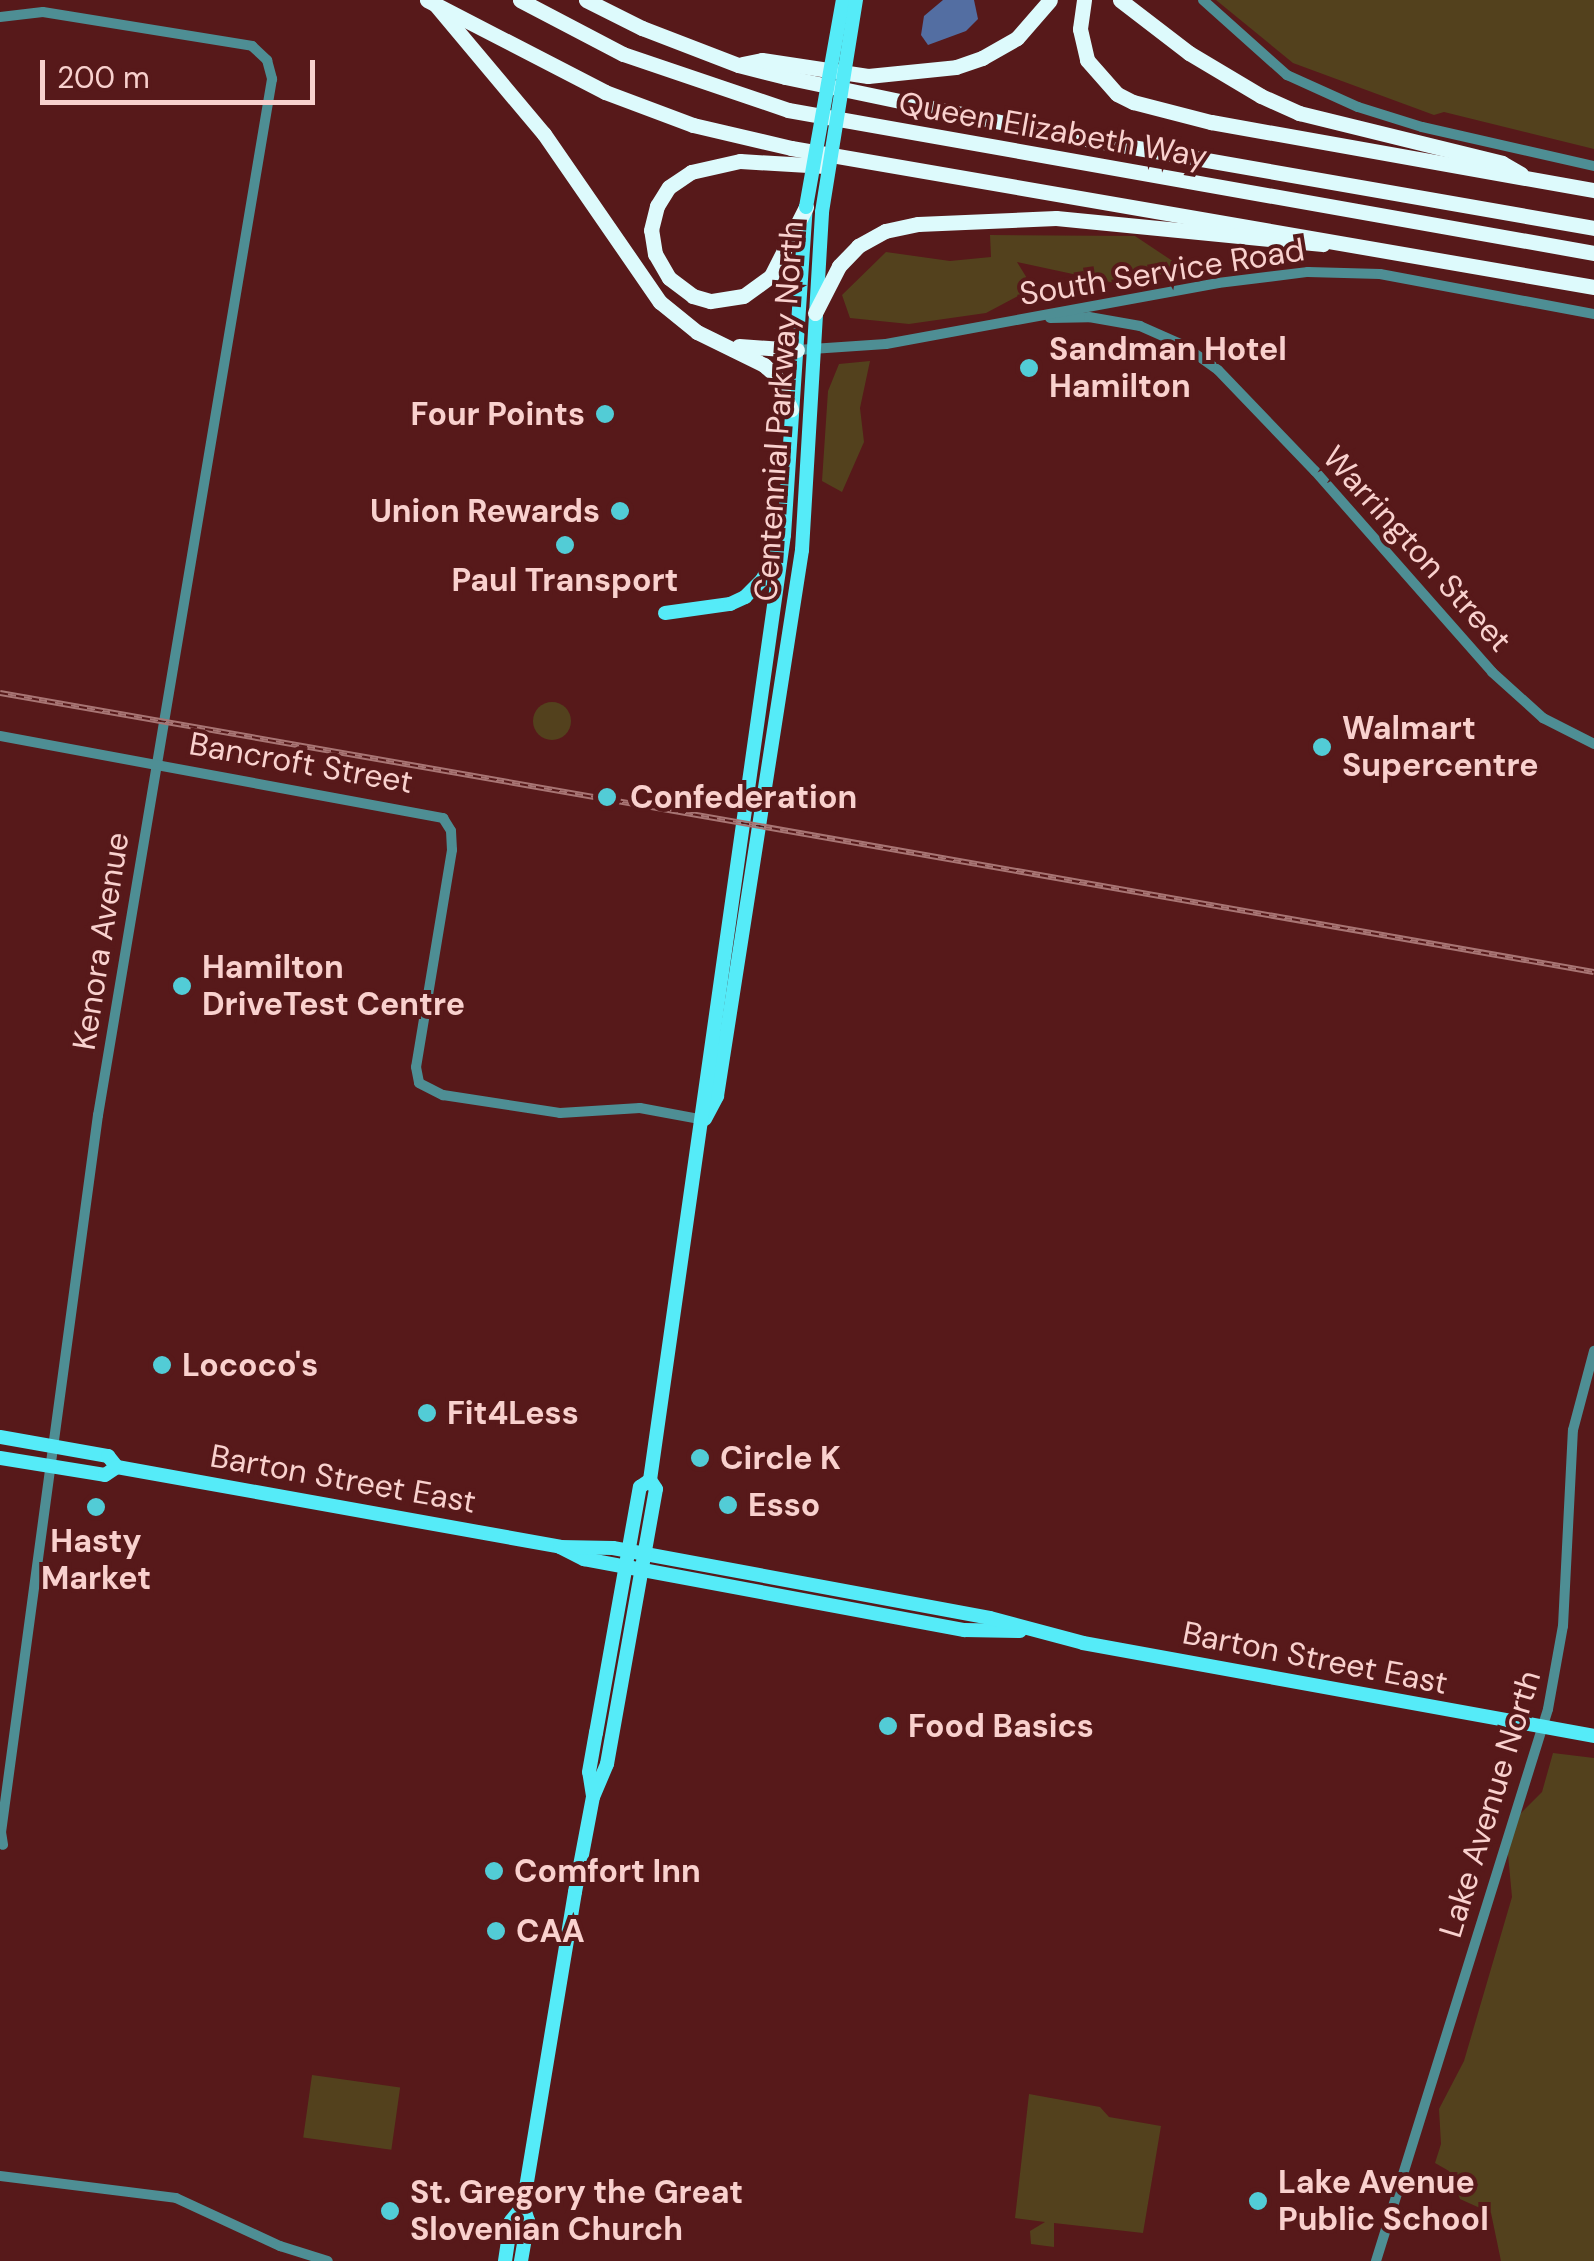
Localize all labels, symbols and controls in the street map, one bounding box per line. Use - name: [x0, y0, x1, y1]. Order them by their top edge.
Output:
- scale bar: [45, 40, 320, 102]
- text: 200 m: [57, 58, 150, 97]
- street label: Queen Elizabeth Way: [896, 84, 1210, 176]
- street label: Centennial Parkway North: [747, 219, 811, 603]
- street label: South Service Road: [1017, 231, 1307, 313]
- place label: Sandman Hotel Hamilton: [1049, 331, 1287, 406]
- marker: Sandman Hotel Hamilton: [1018, 357, 1040, 379]
- place label: Four Points: [410, 395, 585, 433]
- marker: Four Points: [594, 403, 616, 425]
- street label: Warrington Street: [1315, 438, 1519, 660]
- place label: Union Rewards: [370, 492, 600, 530]
- marker: Union Rewards: [609, 500, 631, 522]
- marker: Paul Transport: [554, 534, 576, 556]
- place label: Paul Transport: [452, 561, 678, 599]
- place label: Walmart Supercentre: [1342, 710, 1538, 785]
- street label: Bancroft Street: [186, 724, 416, 802]
- marker: Walmart Supercentre: [1311, 736, 1333, 758]
- place label: Confederation: [630, 778, 857, 816]
- marker: Confederation: [594, 784, 620, 810]
- street label: Kenora Avenue: [65, 830, 137, 1052]
- place label: Hamilton DriveTest Centre: [202, 949, 465, 1024]
- marker: Hamilton DriveTest Centre: [171, 975, 193, 997]
- place label: Lococo's: [182, 1346, 318, 1384]
- marker: Lococo's: [151, 1354, 173, 1376]
- place label: Fit4Less: [447, 1394, 579, 1432]
- marker: Fit4Less: [416, 1402, 438, 1424]
- street label: Barton Street East: [207, 1437, 479, 1521]
- place label: Circle K: [720, 1439, 841, 1477]
- marker: Circle K: [689, 1447, 711, 1469]
- place label: Esso: [748, 1486, 820, 1524]
- marker: Esso: [717, 1494, 739, 1516]
- marker: Hasty Market: [85, 1496, 107, 1518]
- place label: Hasty Market: [41, 1523, 151, 1598]
- street label: Barton Street East: [1179, 1613, 1451, 1703]
- street label: Lake Avenue North: [1431, 1666, 1549, 1942]
- place label: Food Basics: [908, 1707, 1094, 1745]
- marker: Food Basics: [877, 1715, 899, 1737]
- place label: Comfort Inn: [514, 1852, 701, 1890]
- marker: Comfort Inn: [483, 1860, 505, 1882]
- place label: CAA: [516, 1912, 585, 1950]
- marker: CAA: [485, 1920, 507, 1942]
- place label: Lake Avenue Public School: [1278, 2164, 1489, 2239]
- place label: St. Gregory the Great Slovenian Church: [410, 2174, 743, 2249]
- marker: Lake Avenue Public School: [1247, 2190, 1269, 2212]
- marker: St. Gregory the Great Slovenian Church: [379, 2200, 401, 2222]

